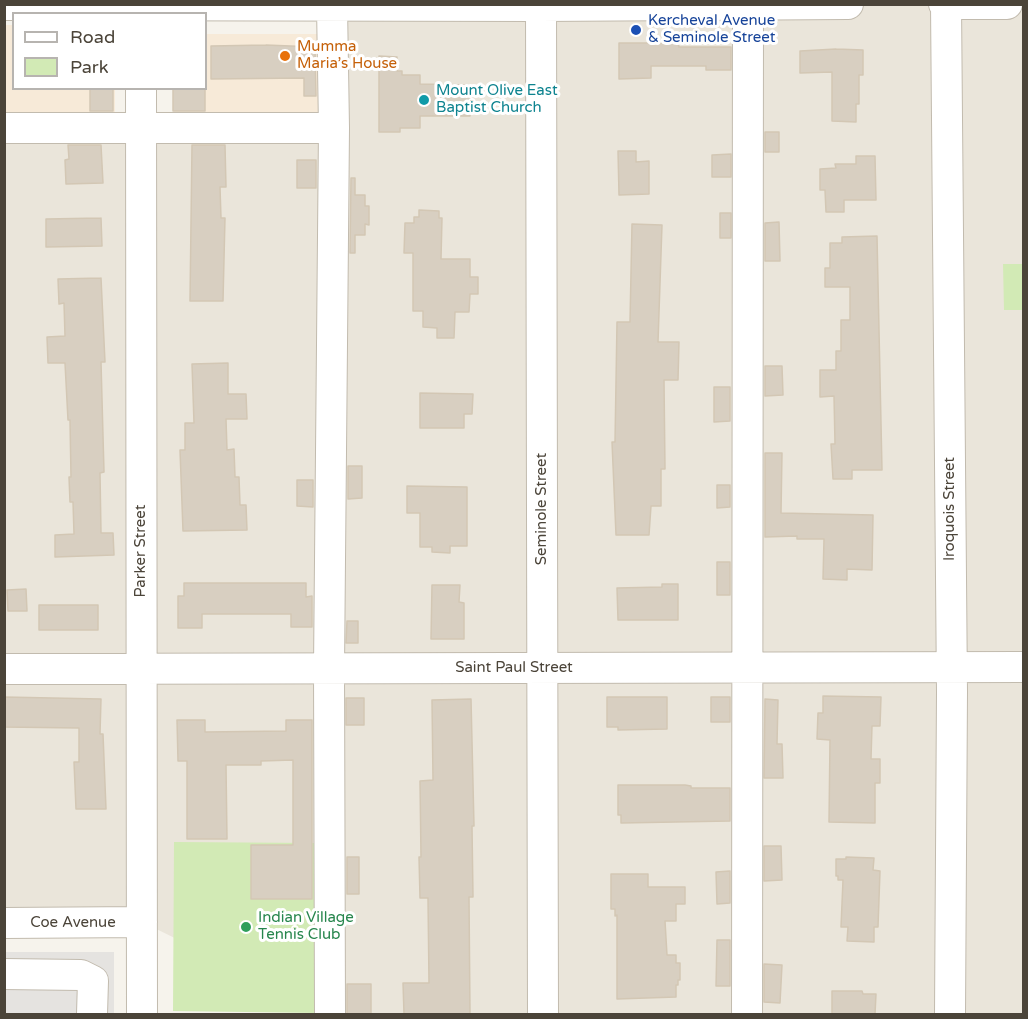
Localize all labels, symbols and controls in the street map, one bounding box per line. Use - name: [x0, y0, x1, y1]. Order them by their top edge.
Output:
- legend: [12, 12, 207, 90]
- place label: Kercheval Avenue & Seminole Street: [648, 12, 775, 47]
- marker: Kercheval Avenue & Seminole Street: [629, 23, 643, 37]
- text: Road: [70, 26, 115, 48]
- place label: Mumma Maria’s House: [297, 38, 397, 73]
- marker: Mumma Maria’s House: [278, 49, 292, 63]
- text: Park: [70, 56, 108, 78]
- place label: Mount Olive East Baptist Church: [436, 82, 558, 117]
- marker: Mount Olive East Baptist Church: [417, 93, 431, 107]
- street label: Seminole Street: [533, 453, 551, 565]
- street label: Iroquois Street: [941, 457, 959, 561]
- street label: Parker Street: [132, 505, 150, 597]
- street label: Saint Paul Street: [455, 659, 573, 677]
- place label: Indian Village Tennis Club: [258, 909, 354, 944]
- street label: Coe Avenue: [30, 914, 116, 932]
- marker: Indian Village Tennis Club: [239, 920, 253, 934]

